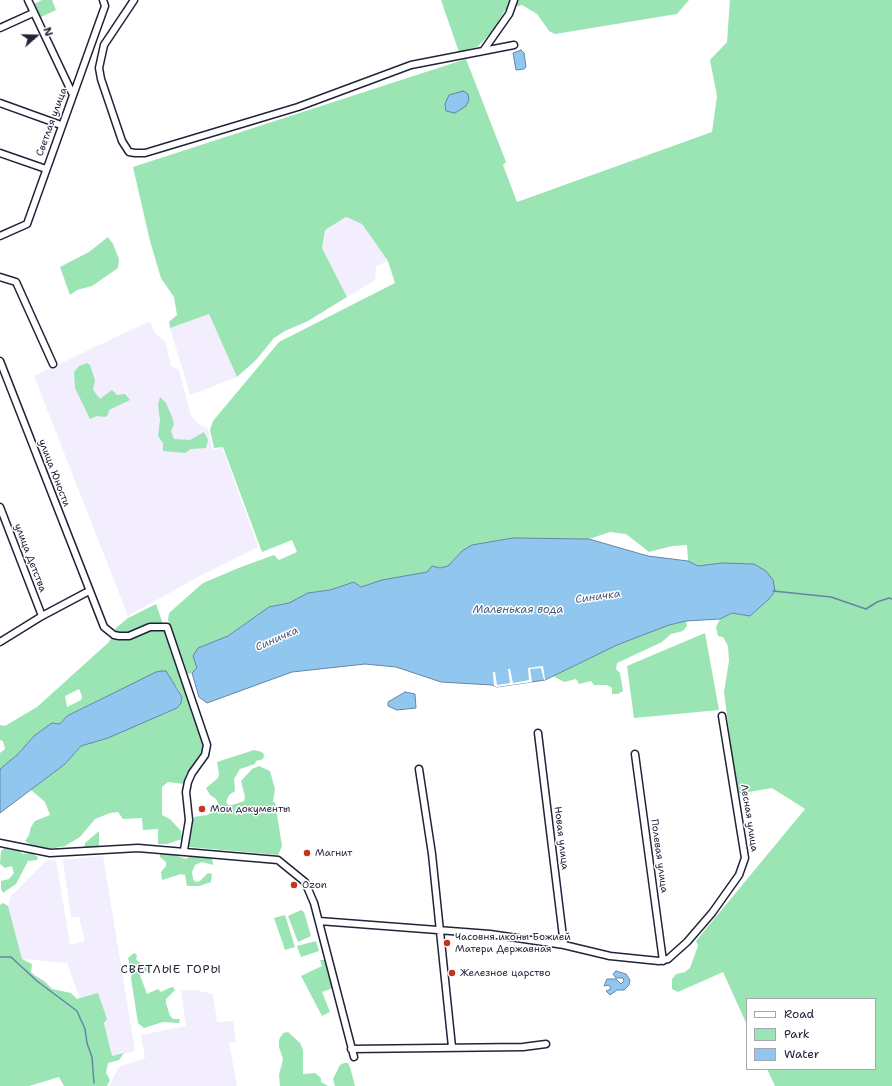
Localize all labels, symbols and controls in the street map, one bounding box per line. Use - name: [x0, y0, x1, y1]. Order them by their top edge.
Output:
- north arrow: [16, 16, 56, 56]
- text: N: [39, 25, 56, 38]
- street label: Светлая улица: [34, 86, 70, 158]
- street label: улица Юности: [36, 438, 72, 508]
- street label: улица Детства: [11, 522, 49, 594]
- water label: Синичка: [574, 587, 622, 607]
- water label: Маленькая вода: [473, 603, 563, 617]
- water label: Синичка: [253, 624, 301, 654]
- street label: Лесная улица: [738, 783, 760, 853]
- place label: Мои документы: [210, 803, 290, 815]
- marker: Мои документы: [197, 804, 207, 814]
- street label: Новая улица: [551, 806, 571, 870]
- street label: Полевая улица: [648, 818, 670, 894]
- place label: Магнит: [315, 847, 352, 859]
- marker: Магнит: [302, 848, 312, 858]
- place label: Ozon: [302, 879, 327, 891]
- marker: Ozon: [289, 880, 299, 890]
- place label: Часовня иконы Божией Матери Державная: [455, 931, 571, 954]
- marker: Часовня иконы Божией Матери Державная: [442, 938, 452, 948]
- district label: СВЕТЛЫЕ ГОРЫ: [120, 963, 222, 977]
- place label: Железное царство: [460, 967, 550, 979]
- marker: Железное царство: [447, 968, 457, 978]
- legend: [746, 998, 876, 1070]
- text: Road: [784, 1006, 814, 1022]
- text: Park: [784, 1026, 810, 1042]
- text: Water: [784, 1046, 819, 1062]

